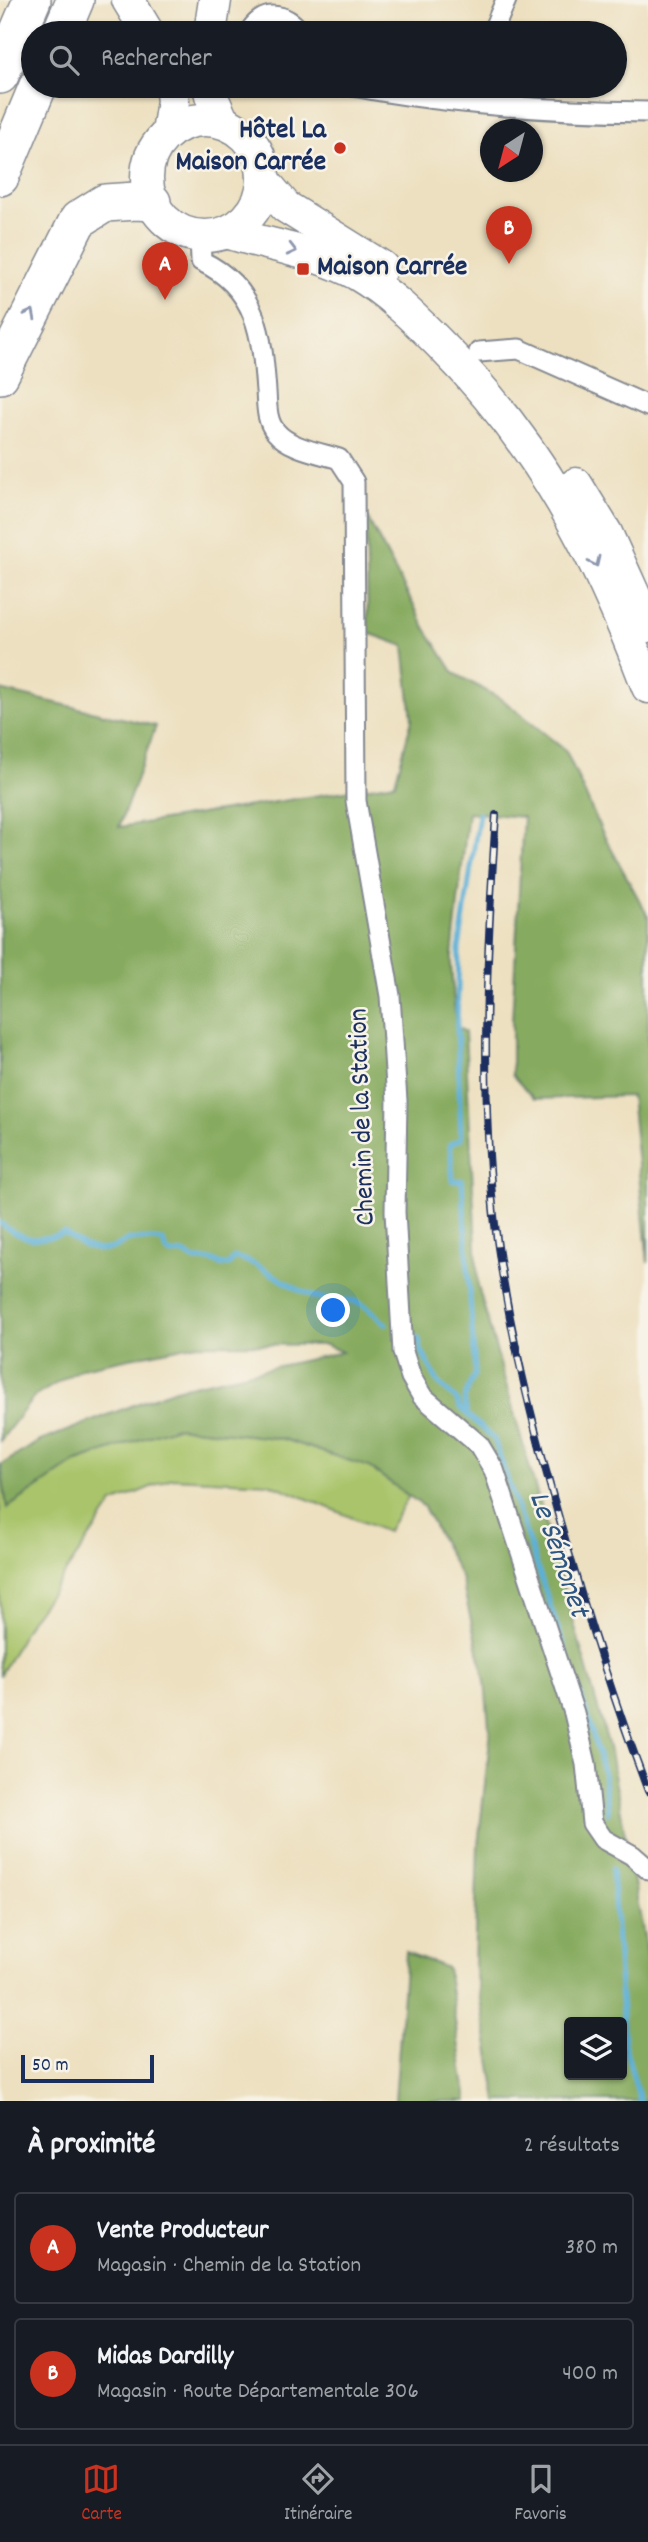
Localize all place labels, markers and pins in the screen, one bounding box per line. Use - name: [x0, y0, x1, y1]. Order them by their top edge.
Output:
- place label: Hôtel La Maison Carrée: [176, 112, 327, 184]
- marker: Hôtel La Maison Carrée: [332, 140, 348, 156]
- pin: B: [486, 206, 532, 264]
- pin: A: [142, 242, 188, 300]
- place label: Maison Carrée: [317, 249, 467, 289]
- marker: Maison Carrée: [295, 261, 311, 277]

